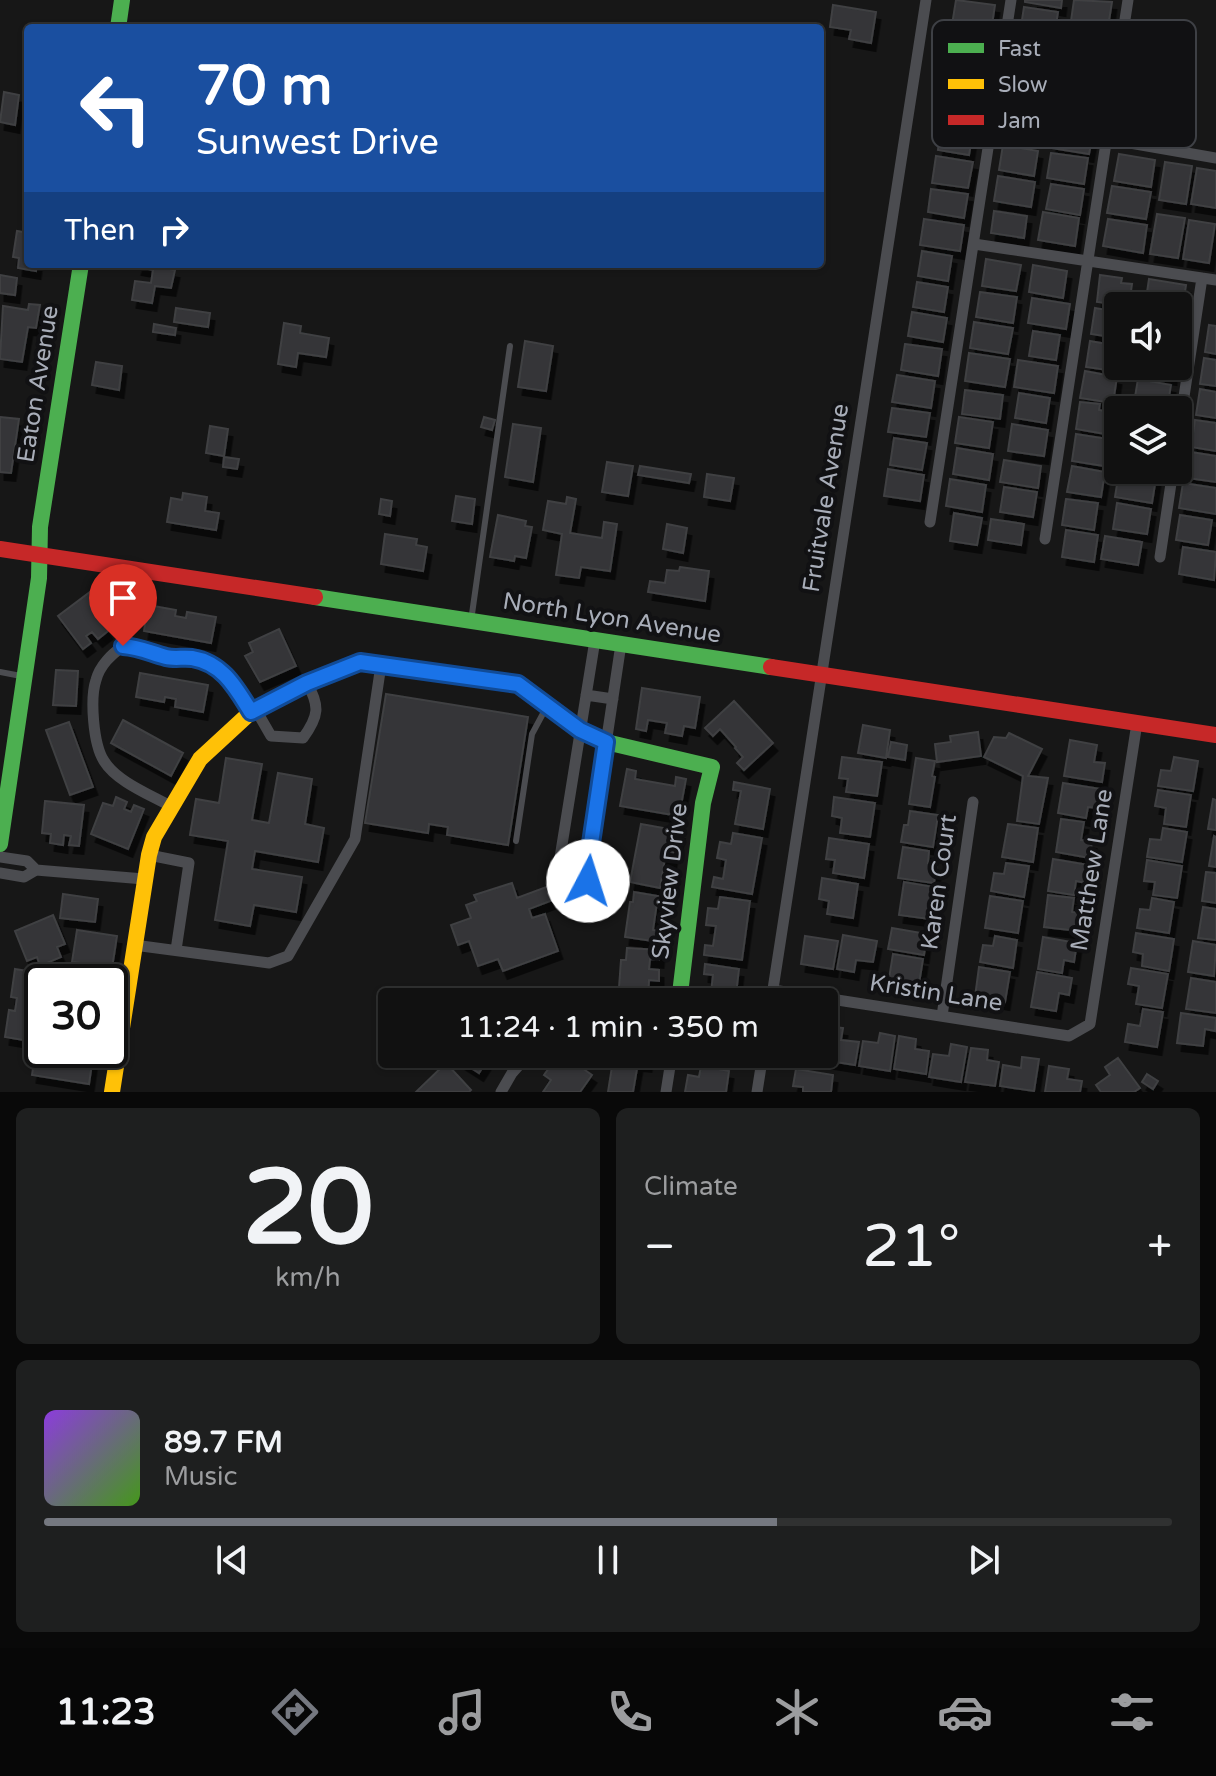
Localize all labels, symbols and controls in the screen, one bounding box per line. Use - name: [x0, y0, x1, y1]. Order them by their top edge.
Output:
- legend: [932, 20, 1196, 148]
- text: Fast: [998, 36, 1041, 62]
- text: 70 m: [196, 53, 332, 120]
- icon: left: [64, 56, 168, 160]
- text: Slow: [998, 72, 1048, 98]
- text: Jam: [998, 108, 1041, 134]
- text: Sunwest Drive: [196, 121, 439, 164]
- icon: right: [152, 208, 196, 252]
- text: Then: [64, 212, 136, 249]
- map controls: [1104, 292, 1192, 484]
- button: sound: [1104, 292, 1192, 380]
- street label: Eaton Avenue: [11, 303, 65, 465]
- button: layers: [1104, 396, 1192, 484]
- street label: Fruitvale Avenue: [797, 402, 855, 594]
- pin: [89, 564, 157, 646]
- icon: arrive: [101, 576, 145, 620]
- street label: North Lyon Avenue: [501, 586, 723, 650]
- street label: Matthew Lane: [1065, 787, 1119, 953]
- street label: Skyview Drive: [646, 801, 694, 961]
- street label: Karen Court: [915, 812, 963, 952]
- position arrow: [546, 839, 630, 923]
- speed limit sign: 30: [24, 964, 128, 1068]
- street label: Kristin Lane: [867, 968, 1005, 1018]
- text: 11:24 · 1 min · 350 m: [457, 1009, 759, 1046]
- text: 20: [243, 1147, 373, 1272]
- text: Climate: [644, 1171, 738, 1202]
- text: 21°: [862, 1211, 960, 1283]
- text: −: [644, 1221, 675, 1274]
- text: +: [1147, 1221, 1172, 1274]
- text: km/h: [275, 1262, 341, 1293]
- text: 89.7 FM: [164, 1424, 283, 1461]
- text: Music: [164, 1461, 237, 1492]
- icon: previous: [210, 1538, 254, 1582]
- icon: pause: [586, 1538, 630, 1582]
- icon: next: [962, 1538, 1006, 1582]
- icon: directions: [267, 1684, 323, 1740]
- icon: music: [434, 1684, 490, 1740]
- icon: phone: [602, 1684, 658, 1740]
- icon: climate: [769, 1684, 825, 1740]
- icon: car: [937, 1684, 993, 1740]
- icon: filters: [1104, 1684, 1160, 1740]
- text: 11:23: [56, 1691, 156, 1734]

